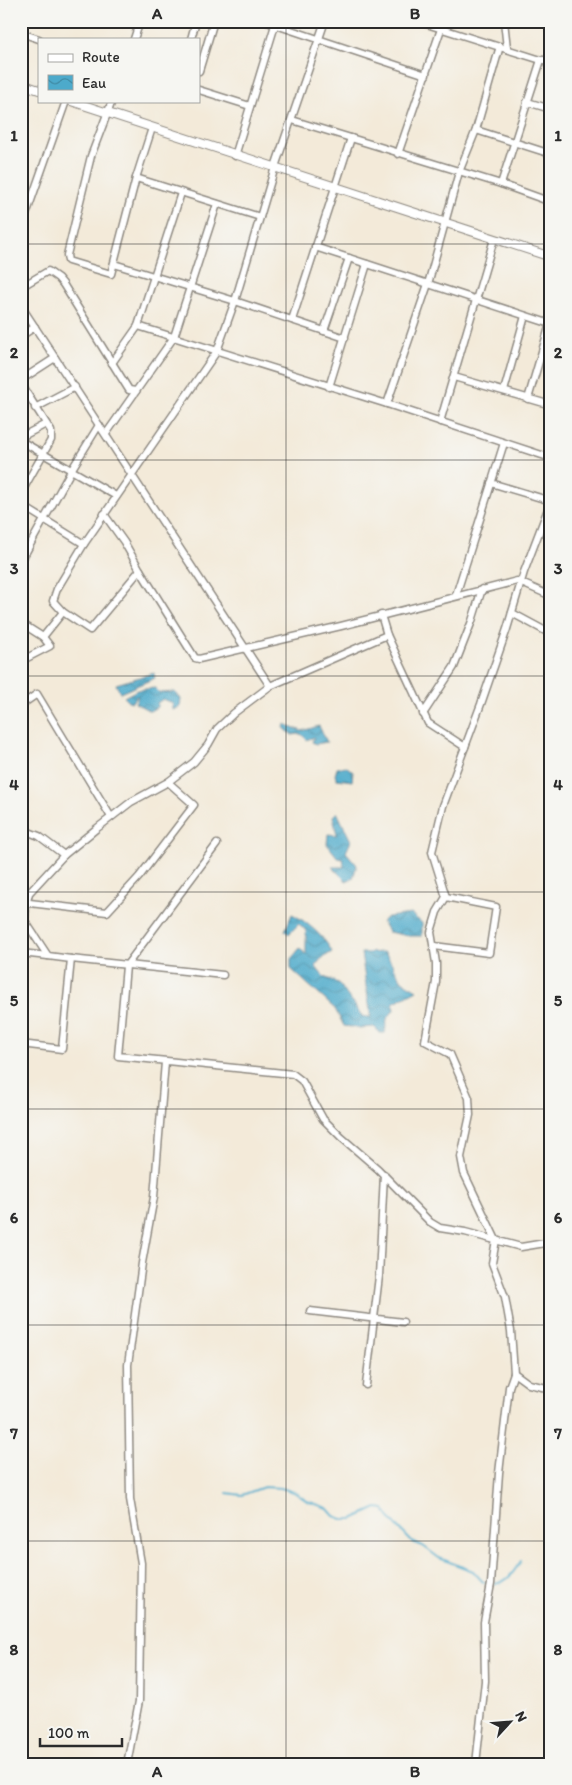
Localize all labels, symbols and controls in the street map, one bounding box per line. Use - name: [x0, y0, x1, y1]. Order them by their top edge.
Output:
- text: A: [151, 4, 163, 23]
- text: B: [410, 4, 421, 23]
- legend: [38, 38, 200, 102]
- text: Route: [82, 48, 120, 66]
- text: Eau: [82, 74, 106, 92]
- text: 1: [10, 126, 18, 145]
- text: 1: [554, 126, 562, 145]
- text: 2: [10, 343, 19, 362]
- text: 2: [554, 343, 563, 362]
- text: 3: [10, 559, 19, 578]
- text: 3: [554, 559, 563, 578]
- text: 4: [9, 775, 19, 794]
- text: 4: [553, 775, 563, 794]
- text: 5: [10, 991, 19, 1010]
- text: 5: [554, 991, 563, 1010]
- text: 6: [10, 1208, 19, 1227]
- text: 6: [554, 1208, 563, 1227]
- text: 7: [9, 1424, 18, 1443]
- text: 7: [553, 1424, 562, 1443]
- text: 8: [10, 1640, 19, 1659]
- text: 8: [554, 1640, 563, 1659]
- north arrow: [484, 1698, 534, 1748]
- text: N: [512, 1709, 531, 1724]
- scale bar: [40, 1715, 122, 1747]
- text: 100 m: [48, 1724, 90, 1742]
- text: A: [151, 1762, 163, 1781]
- text: B: [410, 1762, 421, 1781]

